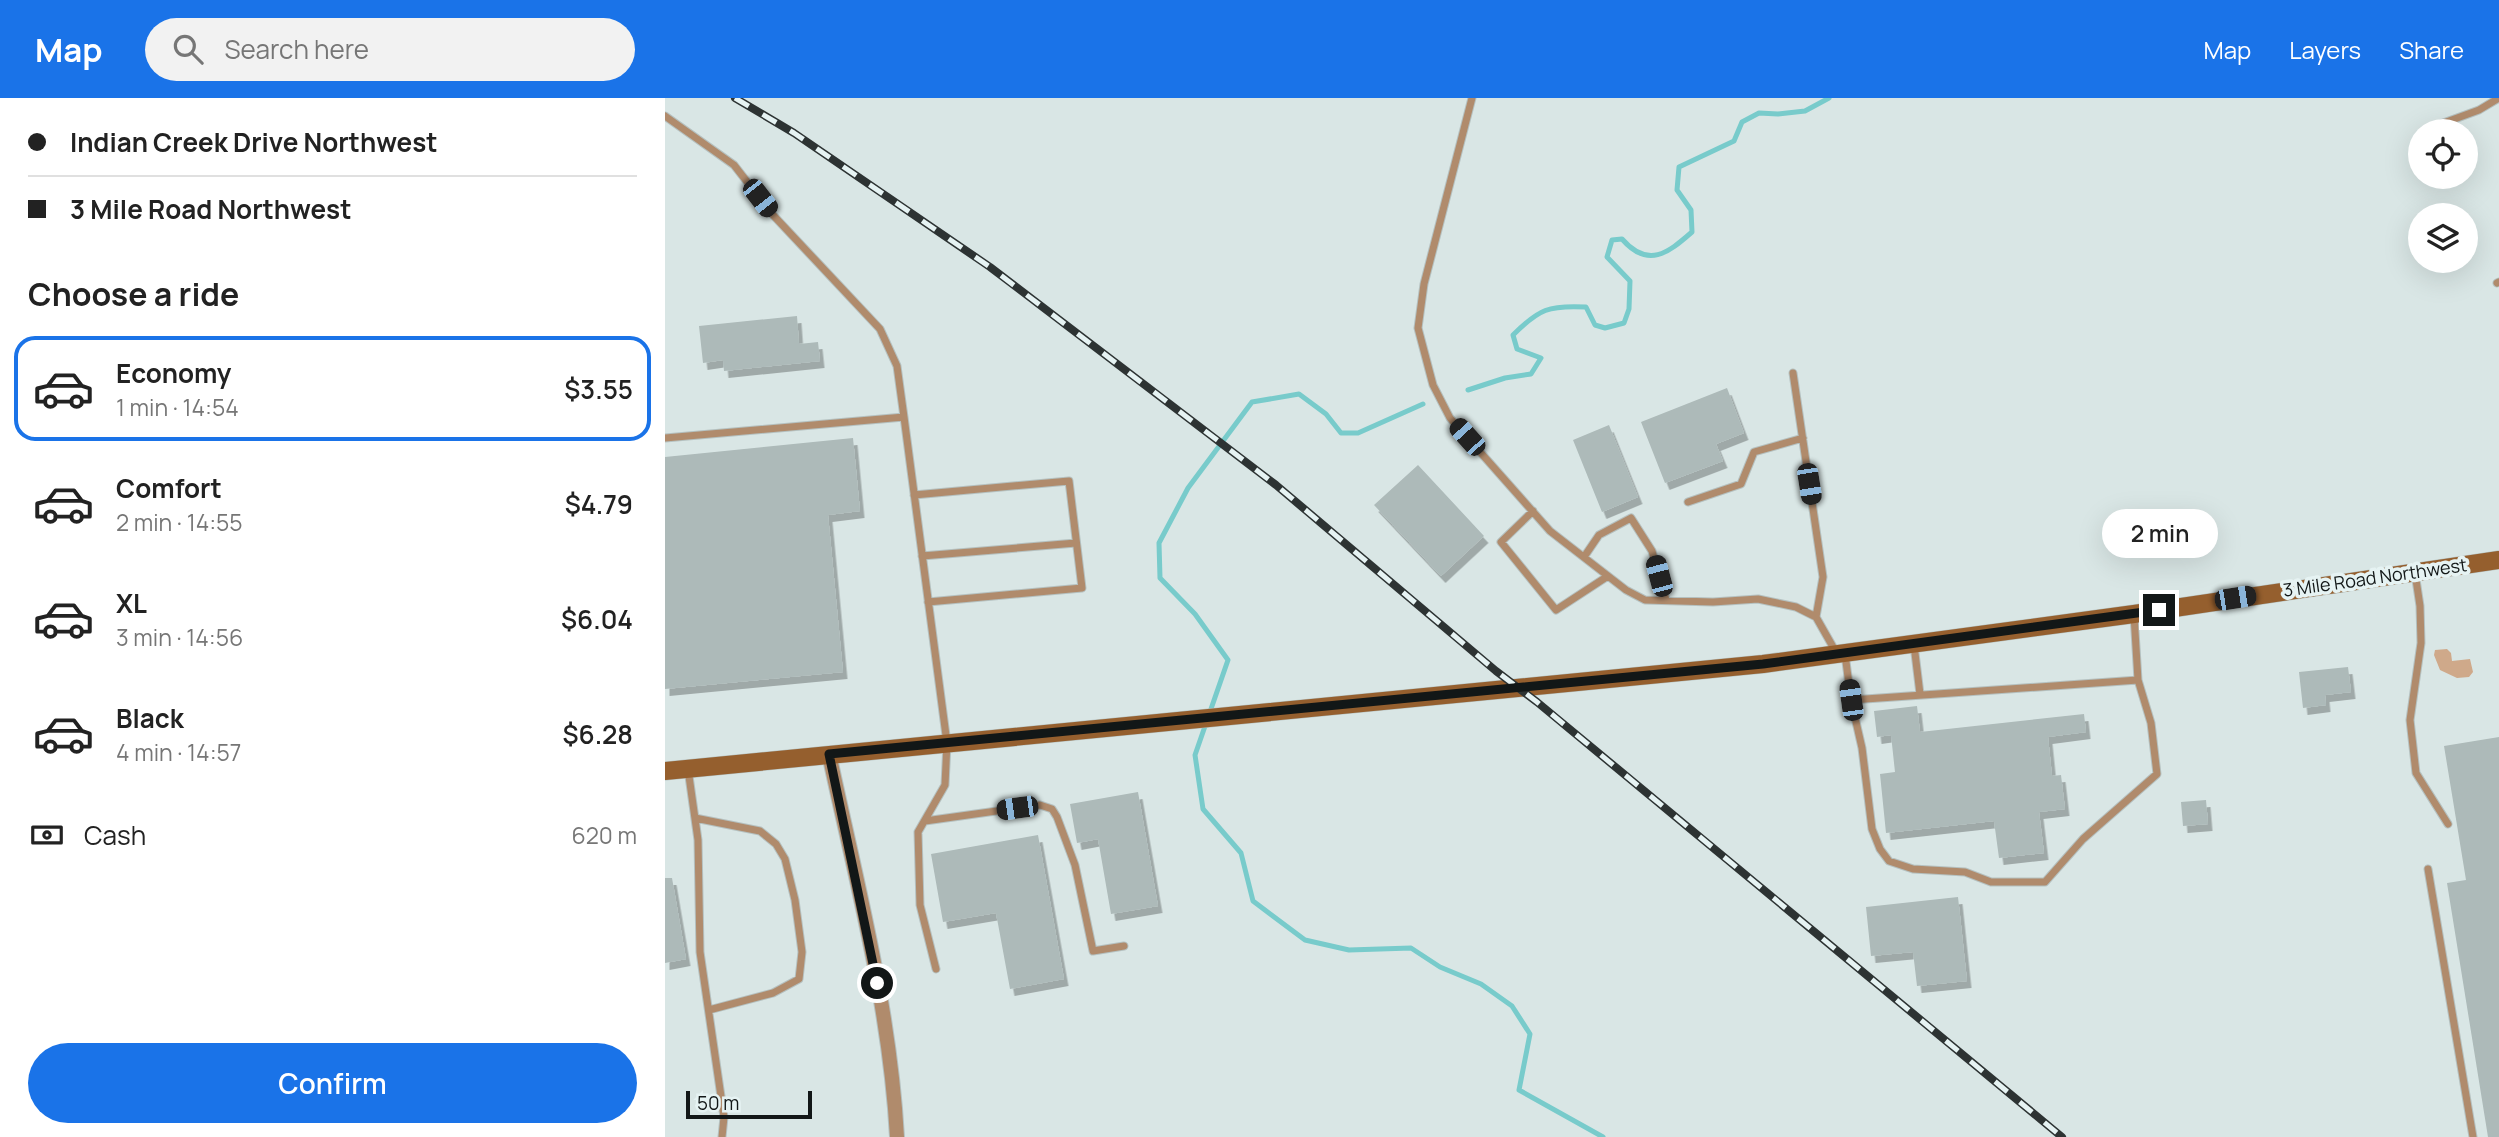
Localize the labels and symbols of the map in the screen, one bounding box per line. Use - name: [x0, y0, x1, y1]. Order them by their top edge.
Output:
- car: [739, 175, 782, 221]
- car: [1446, 414, 1489, 460]
- car: [1796, 462, 1823, 506]
- callout: 2 min: [2101, 508, 2217, 558]
- street label: 3 Mile Road Northwest: [2281, 552, 2468, 602]
- car: [1644, 553, 1675, 599]
- car: [2213, 584, 2258, 612]
- route end: [2143, 594, 2175, 626]
- car: [1838, 678, 1865, 722]
- car: [995, 795, 1040, 821]
- route start: [861, 967, 893, 999]
- scale bar: [686, 1088, 812, 1120]

